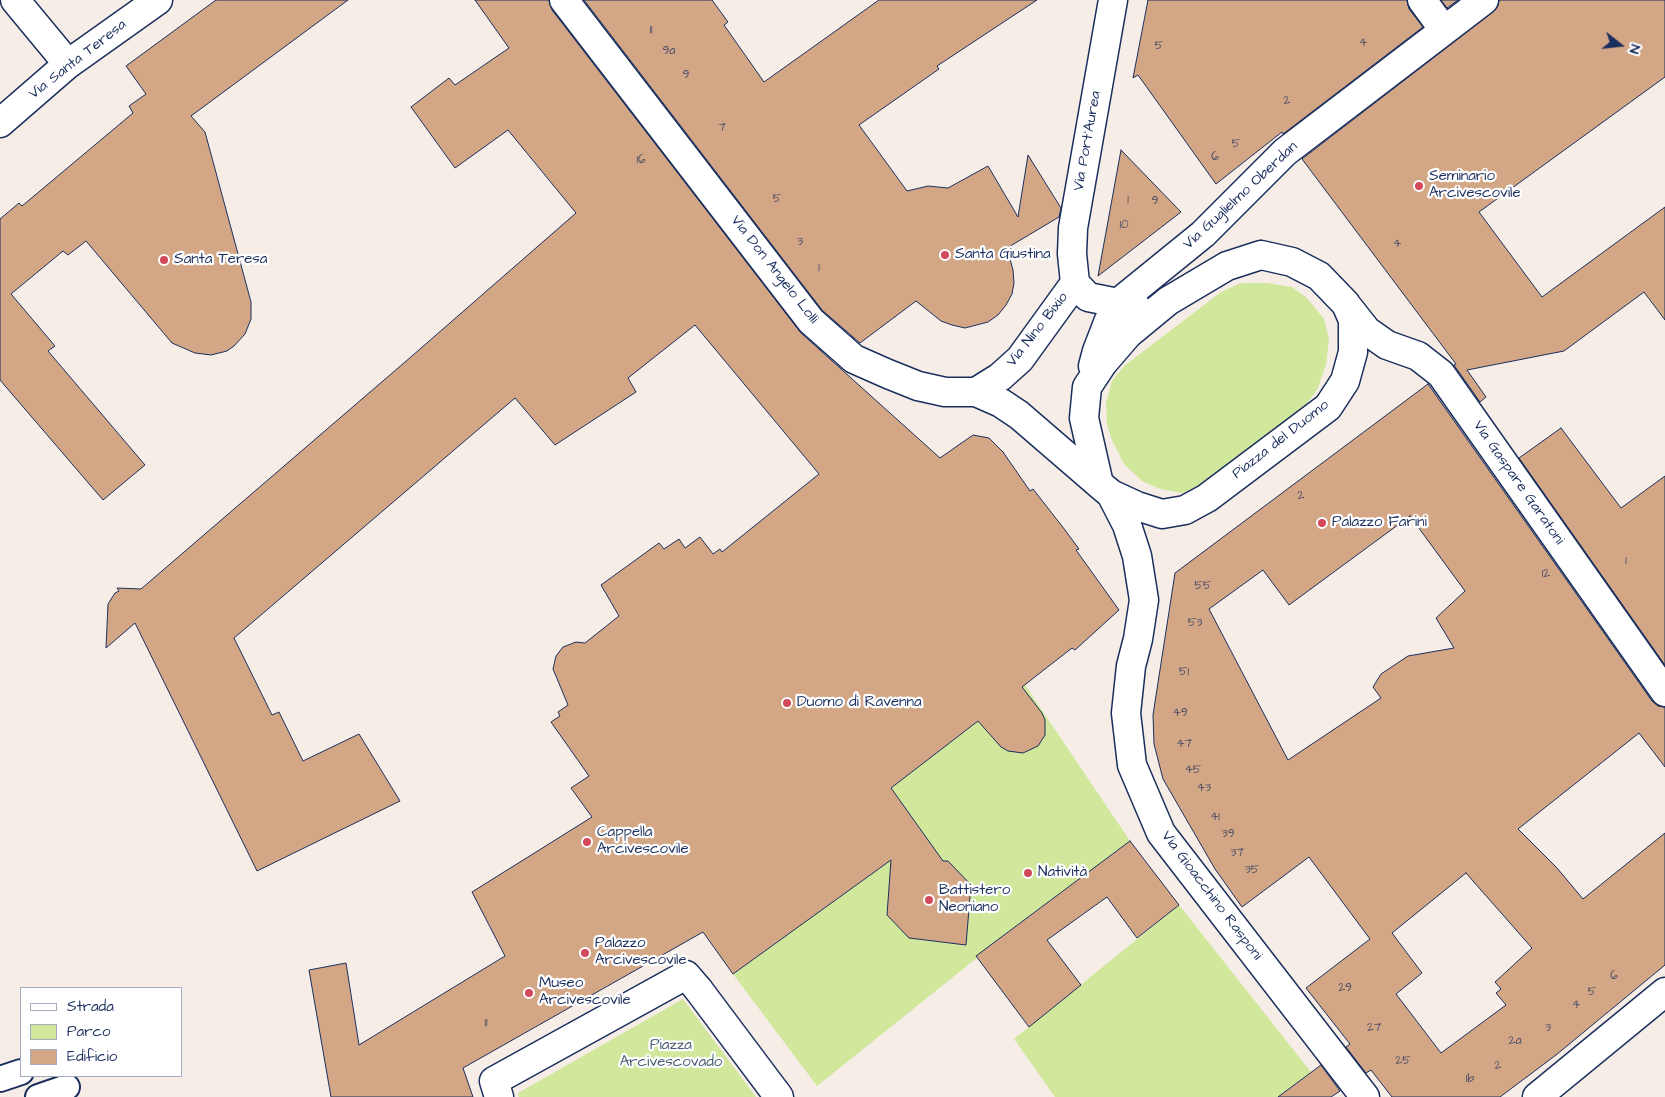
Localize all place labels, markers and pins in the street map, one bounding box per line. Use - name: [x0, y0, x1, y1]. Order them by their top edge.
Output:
- place label: Seminario Arcivescovile: [1429, 168, 1521, 203]
- marker: Seminario Arcivescovile: [1413, 180, 1425, 192]
- place label: Santa Giustina: [955, 246, 1051, 264]
- marker: Santa Giustina: [939, 249, 951, 261]
- place label: Santa Teresa: [174, 251, 267, 269]
- marker: Santa Teresa: [158, 254, 170, 266]
- place label: Palazzo Farini: [1332, 514, 1427, 532]
- marker: Palazzo Farini: [1316, 517, 1328, 529]
- place label: Duomo di Ravenna: [797, 694, 922, 712]
- marker: Duomo di Ravenna: [781, 697, 793, 709]
- place label: Cappella Arcivescovile: [597, 824, 689, 859]
- marker: Cappella Arcivescovile: [581, 836, 593, 848]
- place label: Natività: [1038, 864, 1087, 882]
- marker: Natività: [1022, 867, 1034, 879]
- place label: Battistero Neoniano: [939, 882, 1010, 917]
- marker: Battistero Neoniano: [923, 894, 935, 906]
- place label: Palazzo Arcivescovile: [595, 935, 687, 970]
- marker: Palazzo Arcivescovile: [579, 947, 591, 959]
- place label: Museo Arcivescovile: [539, 975, 631, 1010]
- marker: Museo Arcivescovile: [523, 987, 535, 999]

